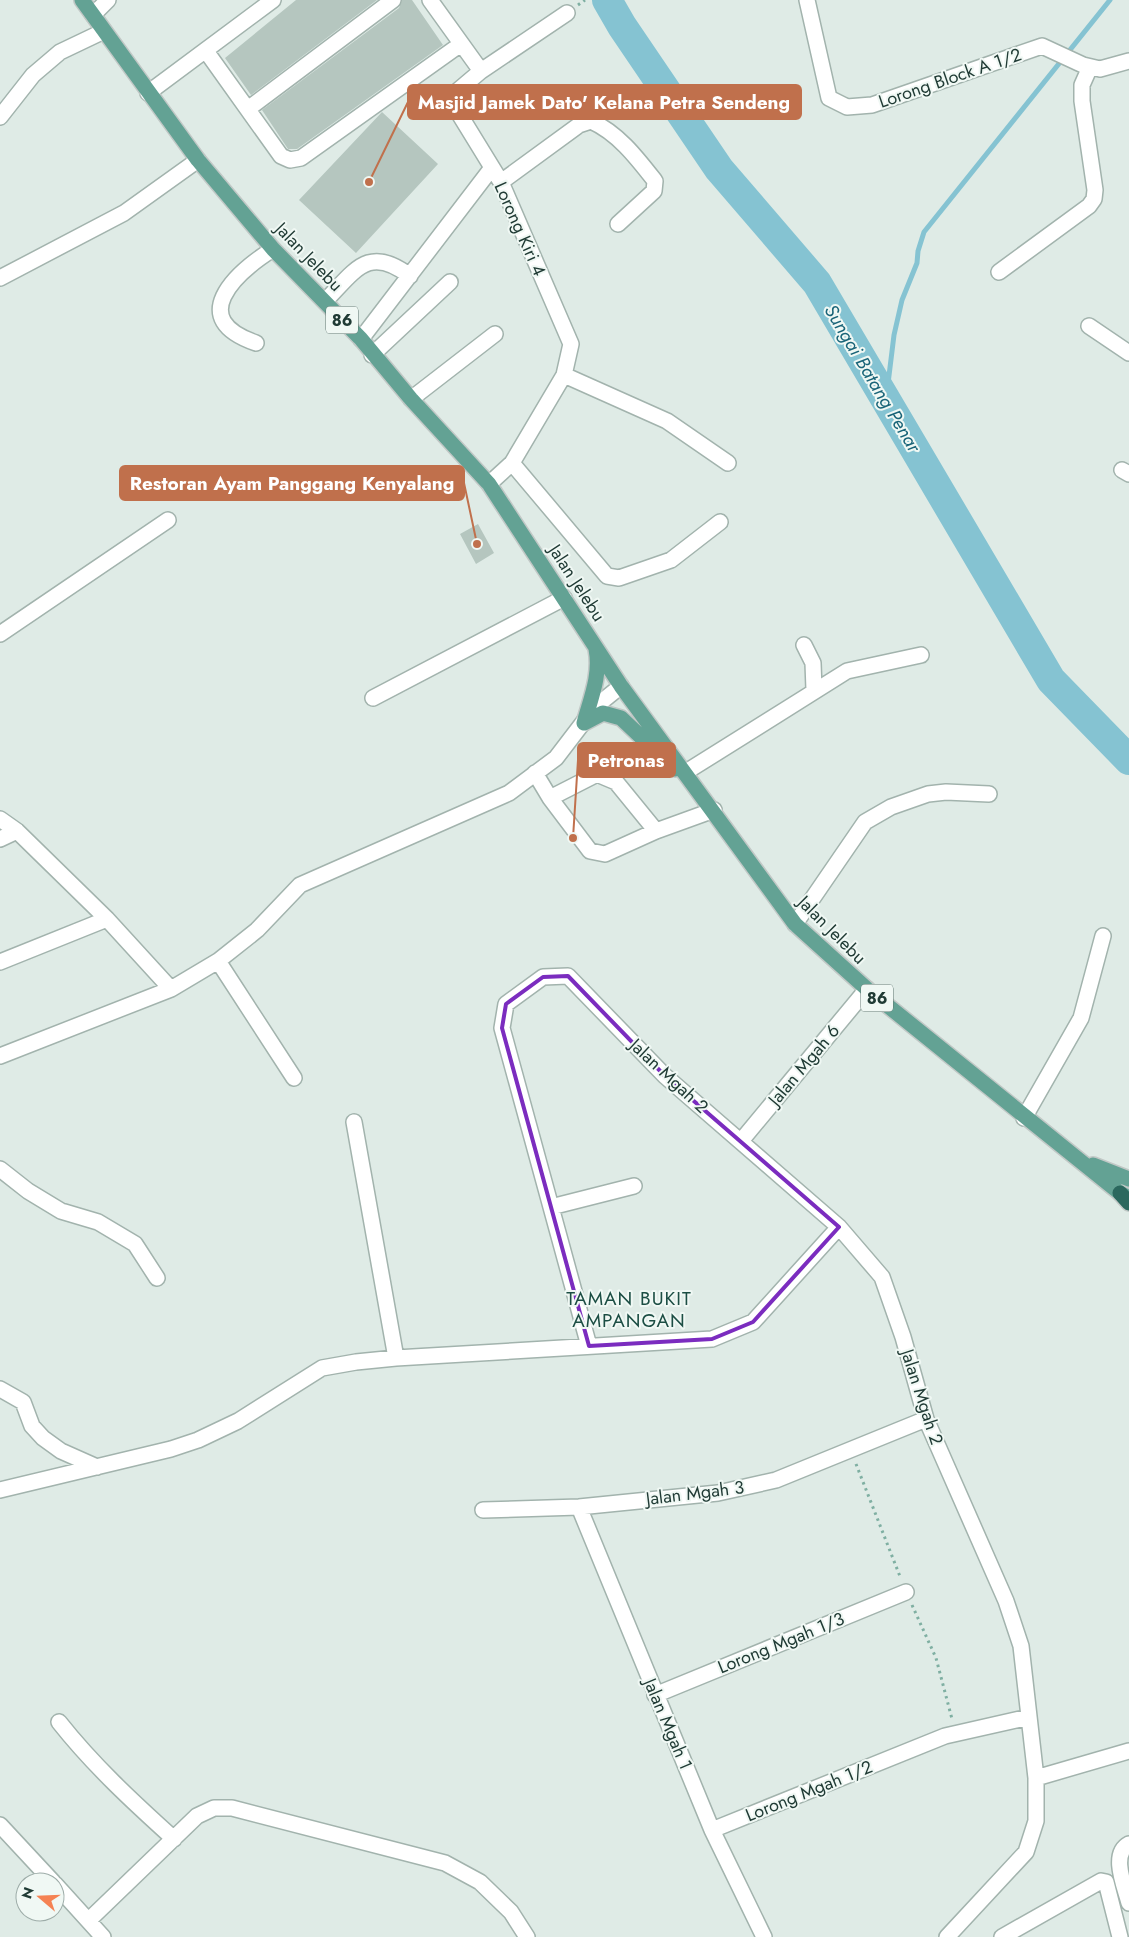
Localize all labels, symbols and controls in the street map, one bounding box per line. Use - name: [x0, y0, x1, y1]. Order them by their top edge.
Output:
- street label: Lorong Block A 1/2: [875, 41, 1025, 115]
- callout: Masjid Jamek Dato' Kelana Petra Sendeng: [408, 85, 801, 119]
- text: Masjid Jamek Dato' Kelana Petra Sendeng: [418, 89, 790, 116]
- street label: Lorong Kiri 4: [488, 178, 552, 280]
- street label: Jalan Jelebu: [268, 215, 349, 297]
- water label: Sungai Batang Penar: [818, 299, 928, 459]
- road number: 86: [326, 306, 358, 334]
- callout: Restoran Ayam Panggang Kenyalang: [120, 466, 464, 500]
- text: Restoran Ayam Panggang Kenyalang: [130, 470, 454, 497]
- street label: Jalan Jelebu: [541, 538, 612, 627]
- callout: Petronas: [578, 743, 675, 777]
- text: Petronas: [588, 747, 665, 774]
- street label: Jalan Jelebu: [791, 889, 872, 970]
- road number: 86: [861, 984, 893, 1011]
- street label: Jalan Mgah 6: [761, 1019, 846, 1113]
- street label: Jalan Mgah 2: [622, 1031, 714, 1119]
- district label: TAMAN BUKIT AMPANGAN: [566, 1285, 692, 1334]
- street label: Jalan Mgah 2: [894, 1344, 950, 1448]
- street label: Jalan Mgah 3: [642, 1474, 746, 1512]
- street label: Lorong Mgah 1/3: [714, 1606, 848, 1680]
- street label: Jalan Mgah 1: [636, 1672, 699, 1774]
- street label: Lorong Mgah 1/2: [742, 1754, 876, 1828]
- north arrow: [15, 1872, 65, 1922]
- text: N: [16, 1884, 39, 1901]

